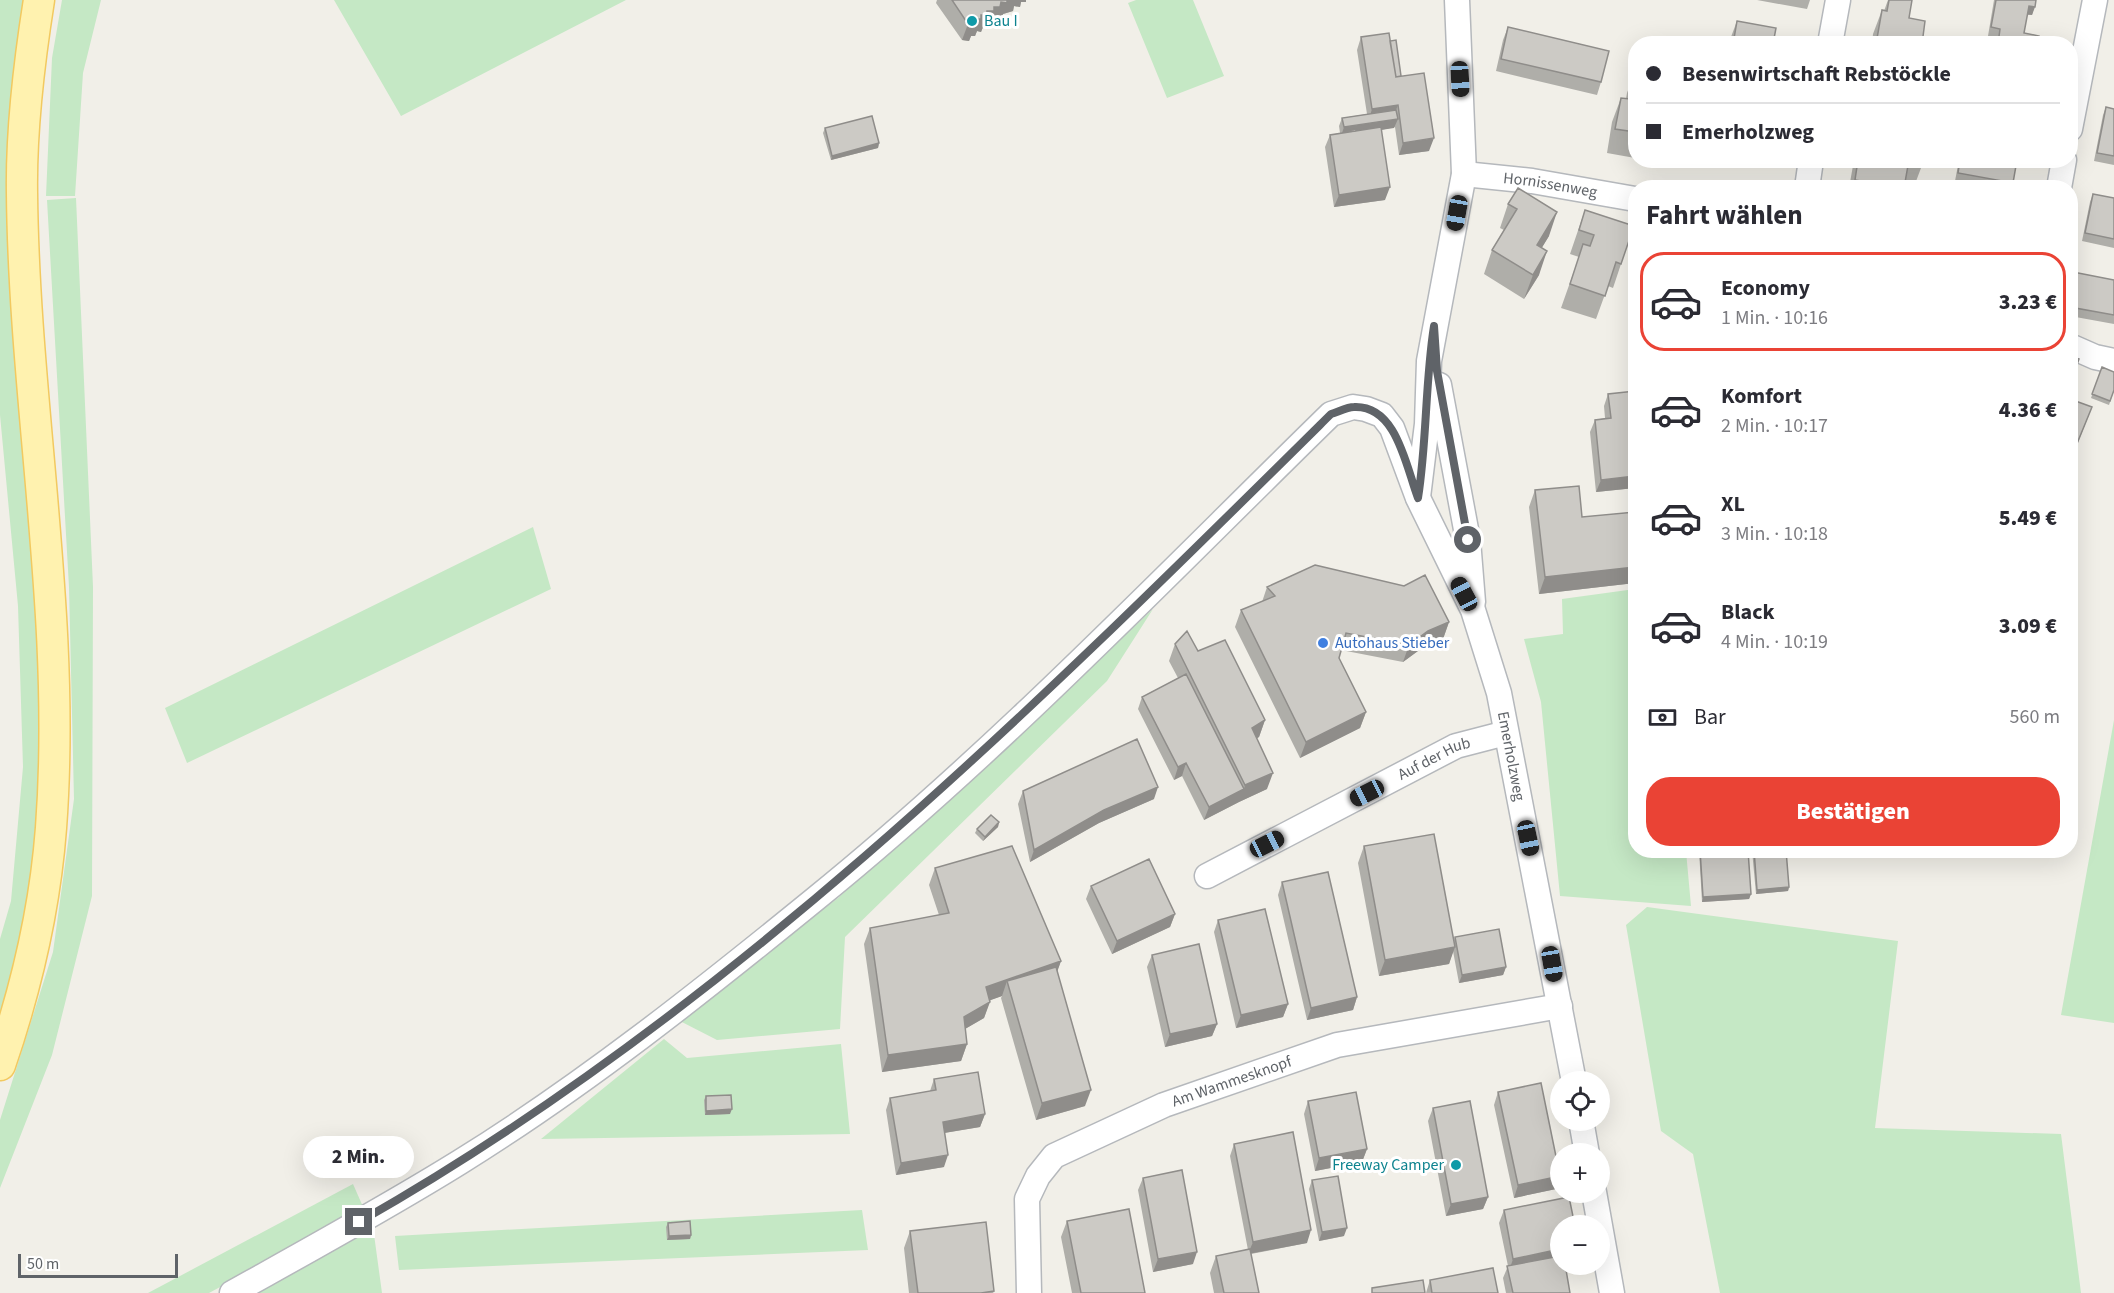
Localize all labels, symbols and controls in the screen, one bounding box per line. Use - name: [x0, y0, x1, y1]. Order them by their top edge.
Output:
- place label: Bau I: [984, 10, 1018, 32]
- marker: Bau I: [965, 14, 979, 28]
- text: Besenwirtschaft Rebstöckle: [1682, 58, 1951, 90]
- car: [1450, 61, 1470, 97]
- text: Emerholzweg: [1682, 116, 1814, 148]
- street label: Hornissenweg: [1502, 167, 1599, 203]
- car: [1445, 194, 1469, 232]
- text: Fahrt wählen: [1646, 196, 1803, 235]
- text: Economy: [1721, 272, 1810, 304]
- icon: car: [1649, 275, 1703, 329]
- text: 3.23 €: [1999, 286, 2057, 318]
- text: 1 Min. · 10:16: [1721, 304, 1828, 332]
- text: Komfort: [1721, 380, 1802, 412]
- icon: car: [1649, 383, 1703, 437]
- text: 4.36 €: [1999, 394, 2057, 426]
- text: 2 Min. · 10:17: [1721, 412, 1828, 440]
- text: XL: [1721, 488, 1745, 520]
- icon: car: [1649, 491, 1703, 545]
- text: 5.49 €: [1999, 502, 2057, 534]
- text: 3 Min. · 10:18: [1721, 520, 1828, 548]
- route start: [1454, 526, 1481, 553]
- car: [1448, 574, 1480, 614]
- text: Black: [1721, 596, 1775, 628]
- icon: car: [1649, 599, 1703, 653]
- text: 3.09 €: [1999, 610, 2057, 642]
- text: 4 Min. · 10:19: [1721, 628, 1828, 656]
- place label: Autohaus Stieber: [1335, 632, 1450, 654]
- marker: Autohaus Stieber: [1316, 636, 1330, 650]
- icon: cash: [1646, 701, 1679, 734]
- text: Bar: [1694, 701, 1726, 733]
- text: 560 m: [2010, 703, 2060, 731]
- street label: Emerholzweg: [1492, 709, 1531, 803]
- street label: Auf der Hub: [1394, 732, 1473, 786]
- car: [1347, 777, 1387, 809]
- button: Bestätigen: [1646, 777, 2060, 846]
- car: [1515, 819, 1541, 857]
- car: [1247, 828, 1287, 860]
- car: [1540, 945, 1564, 983]
- street label: Am Wammesknopf: [1169, 1050, 1296, 1113]
- map controls: [1550, 1071, 1610, 1275]
- button: locate: [1550, 1071, 1610, 1131]
- callout: 2 Min.: [304, 1135, 415, 1177]
- text: 2 Min.: [332, 1143, 385, 1171]
- button: +: [1550, 1143, 1610, 1203]
- place label: Freeway Camper: [1332, 1154, 1444, 1176]
- marker: Freeway Camper: [1449, 1158, 1463, 1172]
- route end: [345, 1208, 372, 1235]
- button: −: [1550, 1215, 1610, 1275]
- scale bar: [18, 1251, 178, 1278]
- text: 50 m: [27, 1253, 59, 1275]

